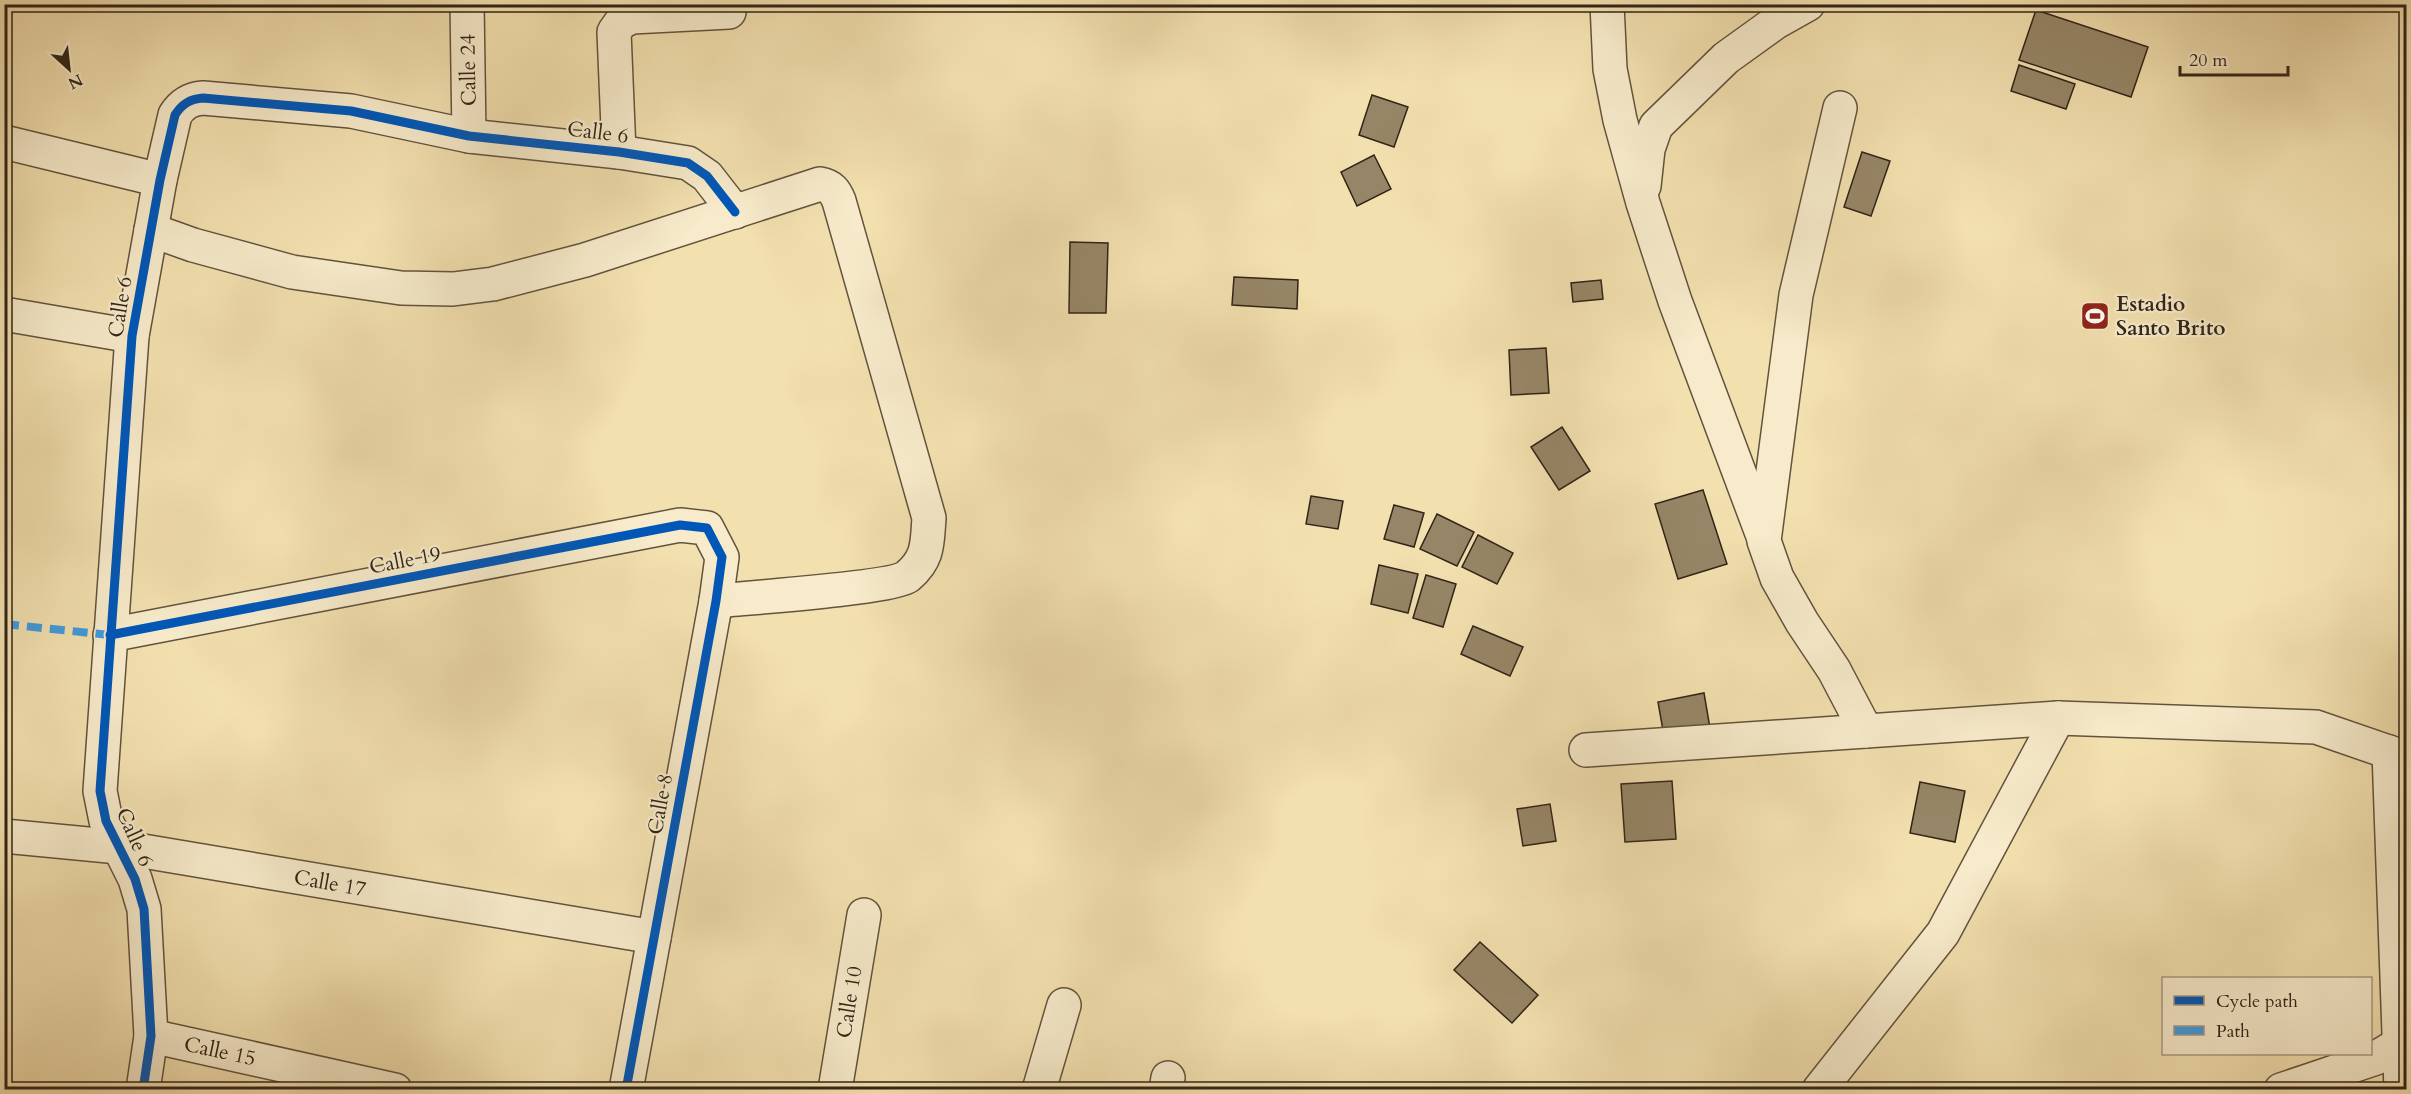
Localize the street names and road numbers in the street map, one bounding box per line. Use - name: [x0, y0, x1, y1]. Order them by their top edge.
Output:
- street label: Calle 24: [453, 33, 484, 106]
- street label: Calle 6: [566, 114, 630, 151]
- street label: Calle 6: [101, 274, 140, 340]
- street label: Calle 19: [367, 539, 444, 582]
- street label: Calle 8: [641, 771, 680, 837]
- street label: Calle 6: [109, 803, 160, 871]
- street label: Calle 17: [292, 863, 368, 904]
- street label: Calle 10: [830, 964, 869, 1040]
- street label: Calle 15: [181, 1030, 258, 1073]

